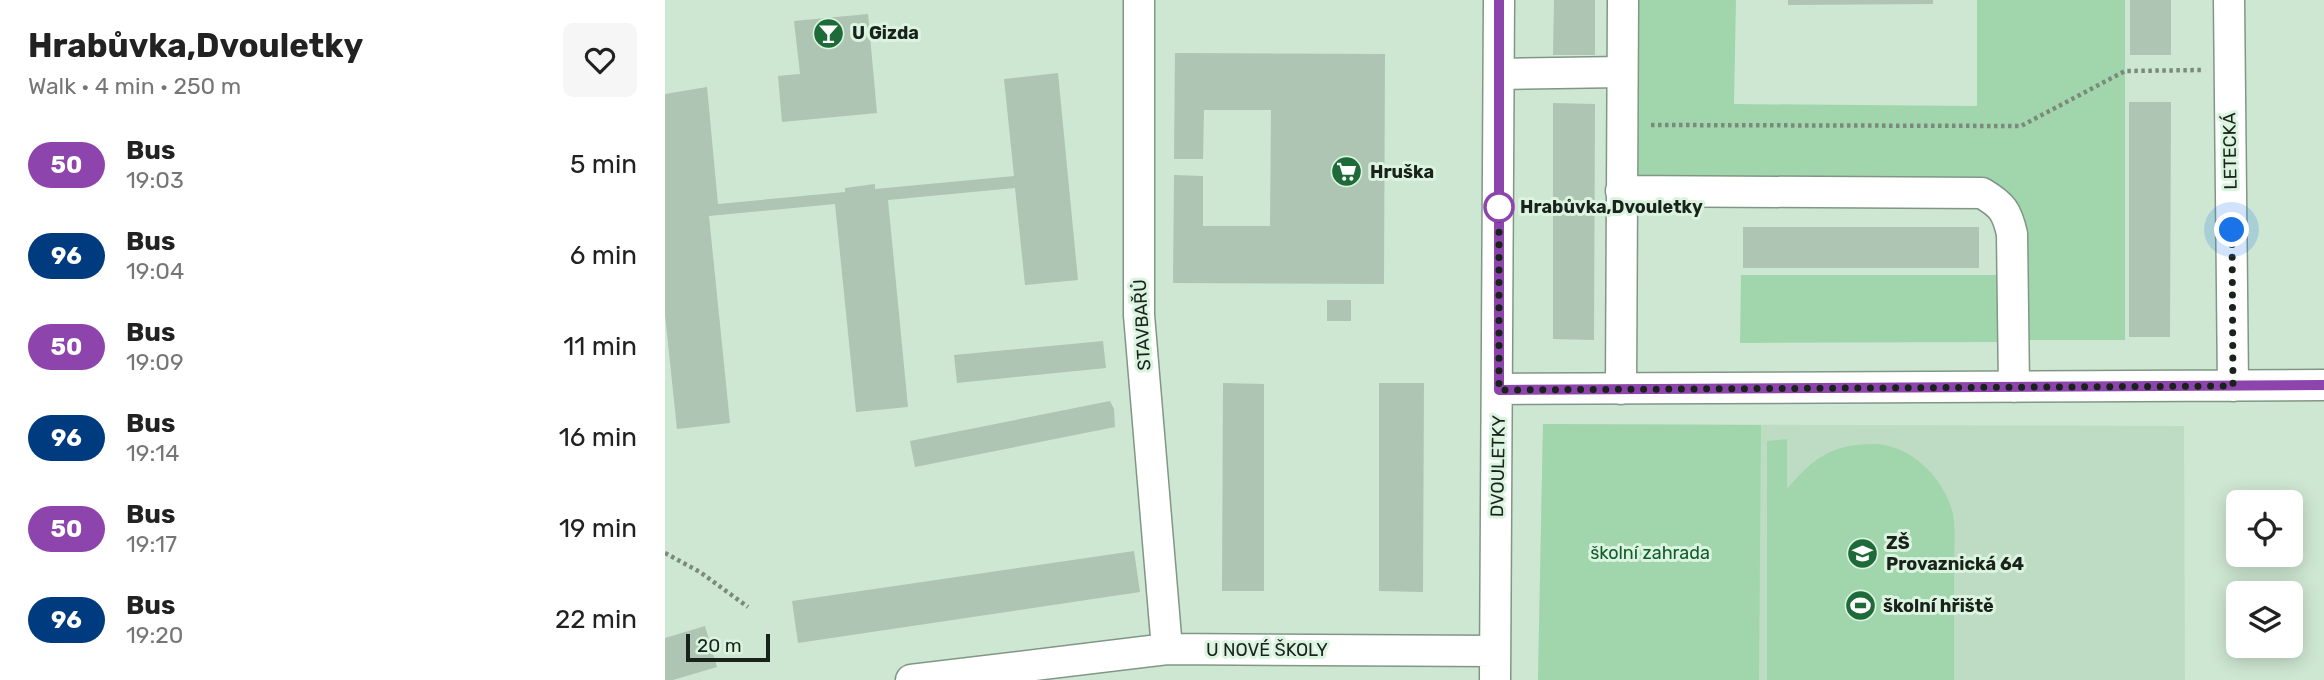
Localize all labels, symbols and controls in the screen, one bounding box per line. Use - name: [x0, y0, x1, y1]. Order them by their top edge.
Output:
- bar icon: U Gizda: [812, 16, 846, 50]
- place label: U Gizda: [852, 22, 919, 44]
- button: heart: [563, 23, 637, 97]
- text: Hrabůvka,Dvouletky: [28, 26, 363, 65]
- text: Walk · 4 min · 250 m: [28, 72, 241, 100]
- street label: LETECKÁ: [2218, 112, 2242, 190]
- text: Bus: [126, 135, 175, 166]
- text: 5 min: [570, 149, 637, 180]
- text: 50: [51, 151, 82, 179]
- supermarket icon: Hruška: [1330, 155, 1364, 189]
- place label: Hruška: [1370, 161, 1434, 183]
- text: 19:03: [126, 166, 184, 194]
- marker: Hrabůvka,Dvouletky: [1484, 192, 1514, 222]
- place label: Hrabůvka,Dvouletky: [1520, 196, 1703, 218]
- your location: [2214, 212, 2249, 247]
- text: Bus: [126, 226, 175, 257]
- text: 6 min: [570, 240, 637, 271]
- text: 96: [51, 242, 82, 270]
- text: 19:04: [126, 257, 184, 285]
- street label: STAVBAŘŮ: [1129, 279, 1155, 371]
- text: Bus: [126, 317, 175, 348]
- text: 11 min: [563, 331, 637, 362]
- text: 50: [51, 333, 82, 361]
- text: 19:09: [126, 348, 184, 376]
- text: Bus: [126, 408, 175, 439]
- street label: DVOULETKY: [1486, 414, 1510, 517]
- text: 16 min: [559, 422, 637, 453]
- text: 96: [51, 424, 82, 452]
- text: 19:14: [126, 439, 180, 467]
- map controls: [2226, 490, 2303, 658]
- button: locate: [2226, 490, 2303, 567]
- text: Bus: [126, 499, 175, 530]
- text: 19 min: [559, 513, 637, 544]
- text: 50: [51, 515, 82, 543]
- text: 19:17: [126, 530, 177, 558]
- place label: ZŠ Provaznická 64: [1886, 532, 2024, 575]
- school or university icon: ZŠ Provaznická 64: [1846, 536, 1880, 570]
- park label: školní zahrada: [1590, 542, 1710, 564]
- button: layers: [2226, 581, 2303, 658]
- sports icon: školní hřiště: [1843, 589, 1877, 623]
- text: Bus: [126, 590, 175, 621]
- place label: školní hřiště: [1883, 595, 1994, 617]
- text: 22 min: [555, 604, 637, 635]
- text: 96: [51, 606, 82, 634]
- text: 19:20: [126, 621, 183, 649]
- scale bar: [686, 631, 770, 663]
- text: 20 m: [697, 634, 742, 657]
- street label: U NOVÉ ŠKOLY: [1206, 639, 1328, 661]

